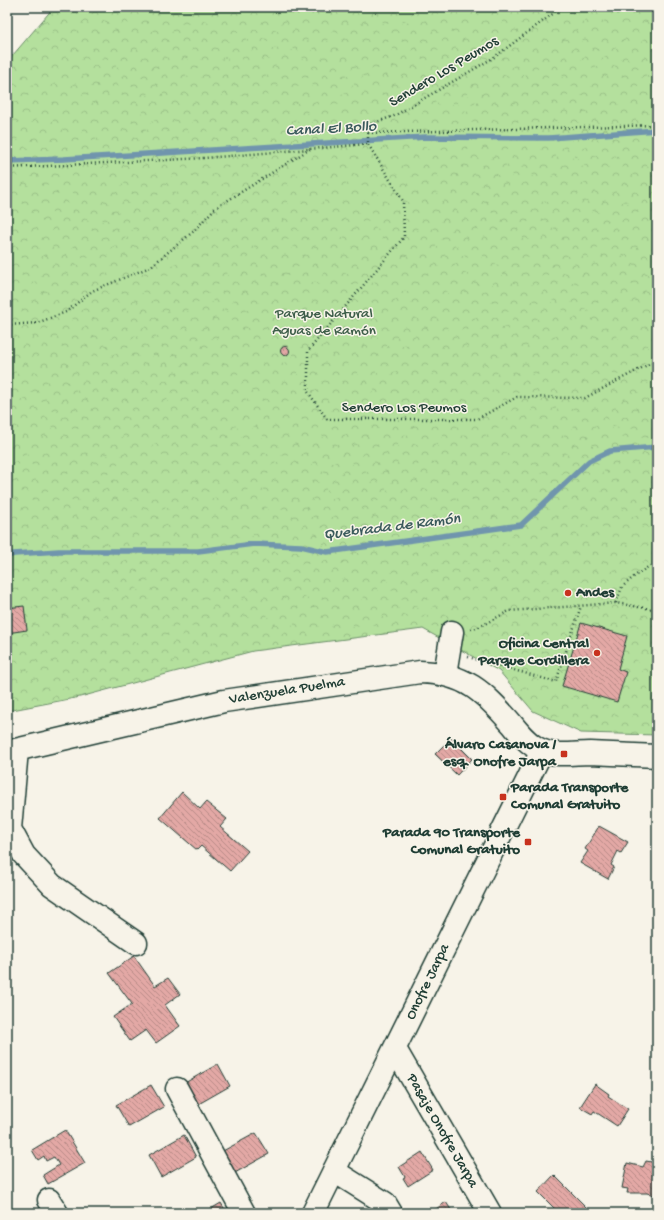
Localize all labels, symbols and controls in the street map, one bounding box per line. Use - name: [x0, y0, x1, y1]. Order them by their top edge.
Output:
- street label: Sendero Los Peumos: [386, 32, 502, 112]
- water label: Canal El Bollo: [285, 118, 377, 142]
- park label: Parque Natural Aguas de Ramón: [272, 305, 376, 340]
- street label: Sendero Los Peumos: [342, 399, 467, 417]
- water label: Quebrada de Ramón: [323, 510, 462, 546]
- place label: Andes: [575, 584, 616, 602]
- marker: Andes: [563, 588, 573, 598]
- place label: Oficina Central Parque Cordillera: [478, 635, 590, 670]
- marker: Oficina Central Parque Cordillera: [592, 648, 602, 658]
- street label: Valenzuela Puelma: [227, 673, 347, 709]
- place label: Álvaro Casanova / esq. Onofre Jarpa: [442, 736, 557, 771]
- marker: Álvaro Casanova / esq. Onofre Jarpa: [559, 749, 569, 759]
- place label: Parada Transporte Comunal Gratuito: [510, 779, 630, 814]
- marker: Parada Transporte Comunal Gratuito: [498, 792, 508, 802]
- place label: Parada 90 Transporte Comunal Gratuito: [382, 824, 521, 859]
- marker: Parada 90 Transporte Comunal Gratuito: [523, 837, 533, 847]
- street label: Onofre Jarpa: [402, 940, 454, 1023]
- street label: Pasaje Onofre Jarpa: [402, 1070, 482, 1192]

